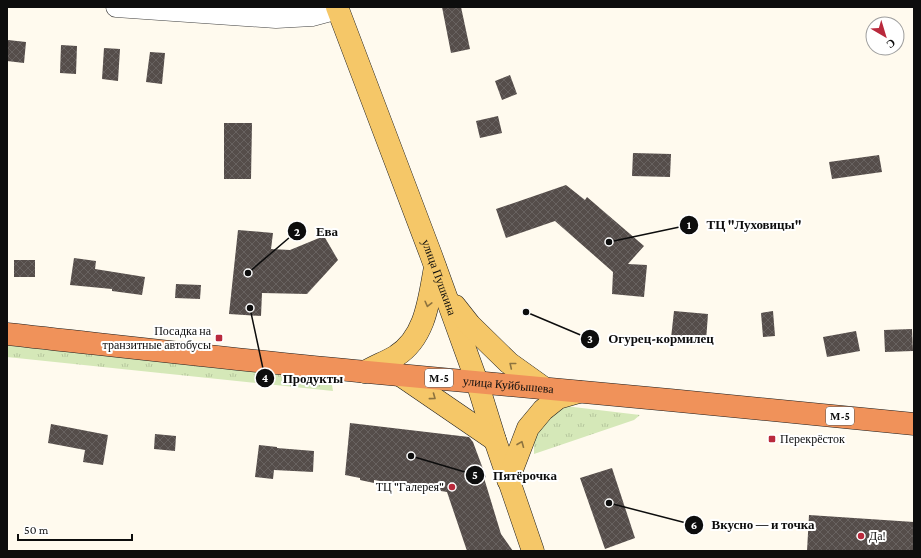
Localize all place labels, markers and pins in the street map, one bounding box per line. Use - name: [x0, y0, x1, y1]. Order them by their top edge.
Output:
- callout: ТЦ "Луховицы": [679, 212, 810, 237]
- callout: Ева: [287, 219, 346, 244]
- place label: Посадка на транзитные автобусы: [103, 324, 212, 352]
- callout: Огурец-кормилец: [580, 326, 721, 351]
- marker: Посадка на транзитные автобусы: [214, 333, 224, 343]
- callout: Продукты: [255, 366, 351, 391]
- place label: Перекрёсток: [780, 432, 845, 446]
- marker: Перекрёсток: [767, 434, 777, 444]
- callout: Пятёрочка: [465, 463, 565, 488]
- place label: ТЦ "Галерея": [376, 480, 444, 494]
- marker: ТЦ "Галерея": [447, 482, 457, 492]
- callout: Вкусно — и точка: [684, 512, 823, 537]
- place label: Да!: [869, 529, 886, 543]
- marker: Да!: [856, 531, 866, 541]

